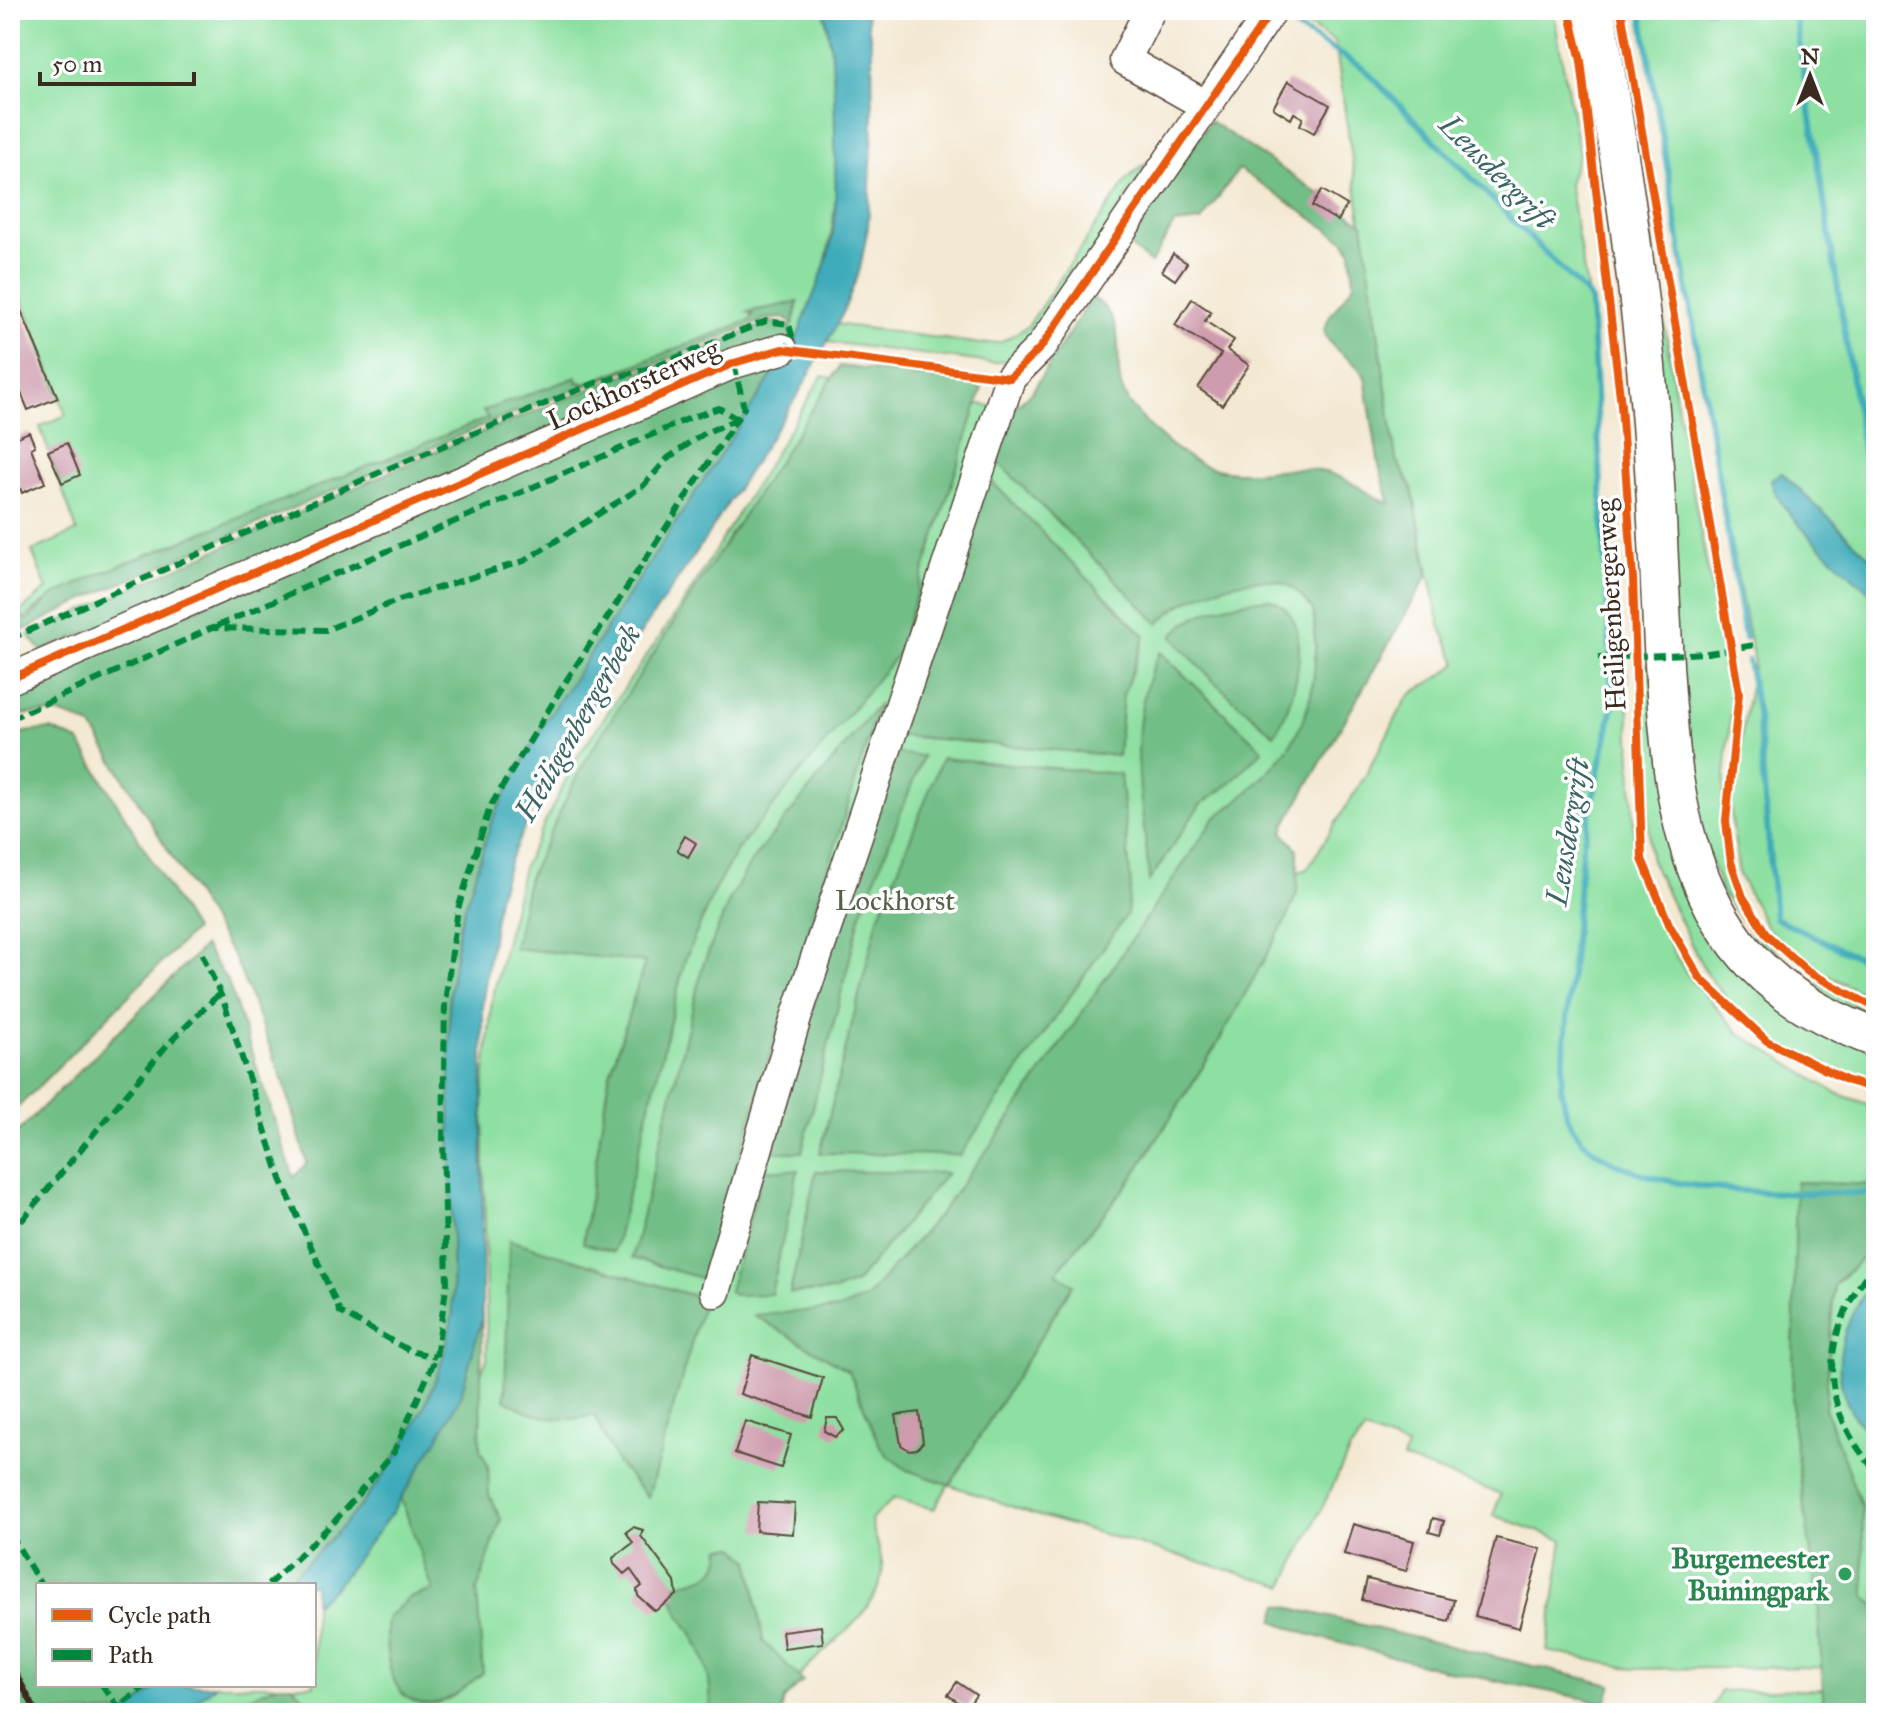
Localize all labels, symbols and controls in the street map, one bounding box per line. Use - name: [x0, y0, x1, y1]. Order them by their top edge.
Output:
- scale bar: [40, 36, 194, 86]
- north arrow: [1770, 36, 1850, 116]
- text: N: [1801, 43, 1820, 70]
- text: 50 m: [52, 49, 102, 79]
- water label: Leusdergrift: [1430, 105, 1563, 238]
- street label: Lockhorsterweg: [541, 330, 726, 438]
- street label: Heiligenbergerweg: [1587, 497, 1634, 712]
- water label: Heiligenbergerbeek: [507, 619, 649, 828]
- water label: Leusdergrift: [1538, 754, 1598, 910]
- park label: Lockhorst: [835, 883, 955, 918]
- place label: Burgemeester Buiningpark: [1671, 1541, 1830, 1608]
- marker: Burgemeester Buiningpark: [1836, 1565, 1854, 1583]
- legend: [36, 1583, 316, 1687]
- text: Cycle path: [108, 1600, 211, 1630]
- text: Path: [108, 1640, 153, 1670]

